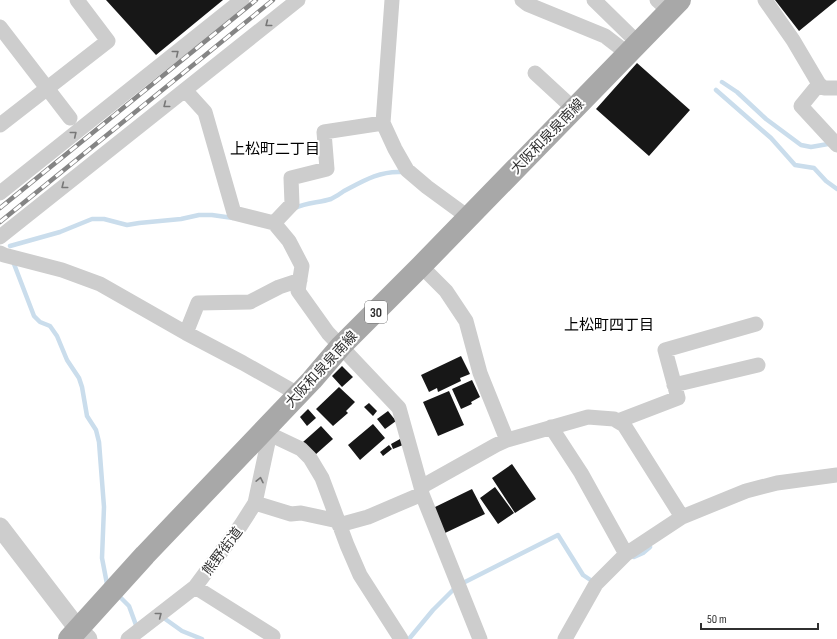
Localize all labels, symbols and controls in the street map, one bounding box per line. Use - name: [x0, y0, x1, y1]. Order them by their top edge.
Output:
- one-way arrow: [265, 20, 272, 27]
- one-way arrow: [171, 50, 178, 57]
- street label: 大阪和泉泉南線: [507, 95, 588, 177]
- one-way arrow: [164, 100, 171, 107]
- one-way arrow: [70, 132, 77, 139]
- district label: 上松町二丁目: [230, 140, 320, 159]
- one-way arrow: [62, 181, 69, 188]
- road number: 30: [365, 301, 387, 323]
- district label: 上松町四丁目: [564, 316, 654, 335]
- street label: 大阪和泉泉南線: [282, 328, 361, 411]
- one-way arrow: [255, 477, 263, 483]
- street label: 熊野街道: [199, 524, 246, 579]
- scale bar: [701, 605, 818, 631]
- text: 50 m: [707, 612, 727, 627]
- one-way arrow: [154, 613, 161, 620]

